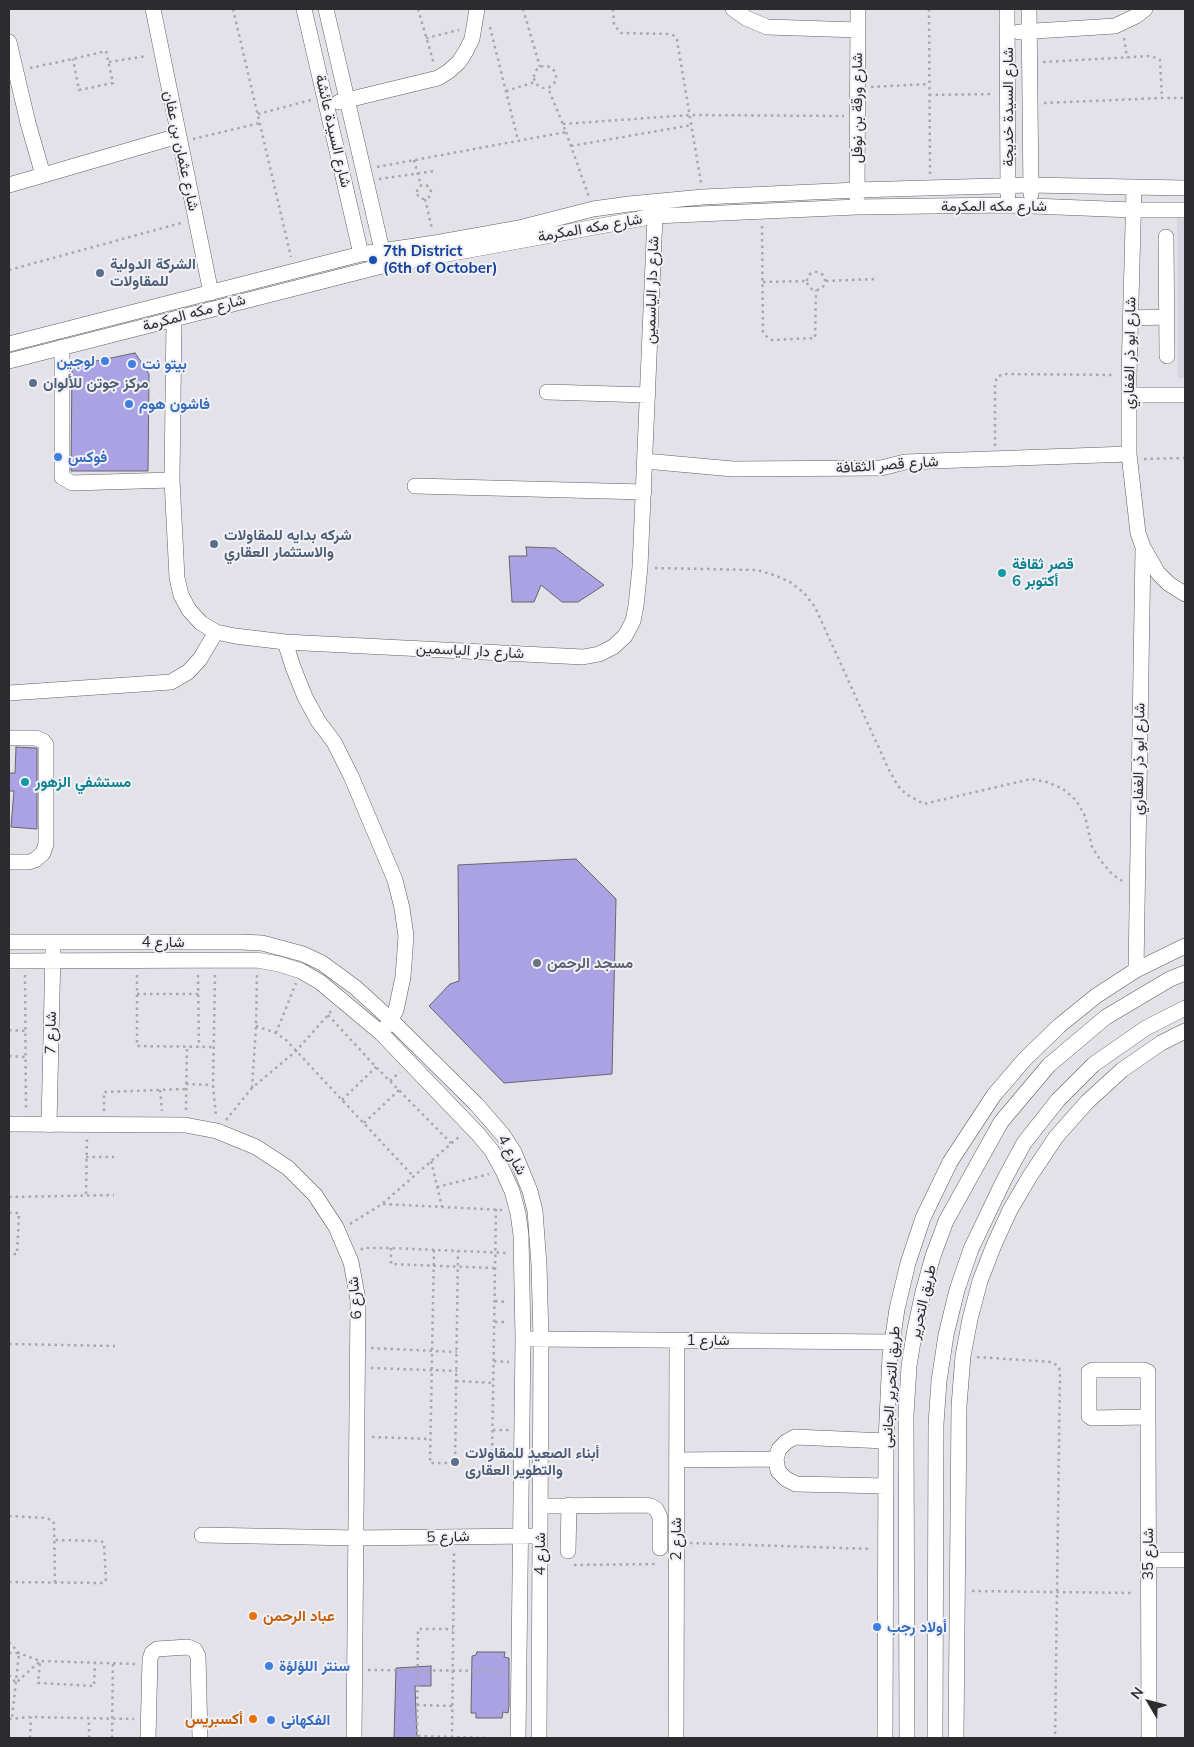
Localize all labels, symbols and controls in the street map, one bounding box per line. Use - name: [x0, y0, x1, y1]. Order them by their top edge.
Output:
- street label: شارع السيدة خديجة: [999, 47, 1017, 167]
- street label: شارع ورقة بن نوفل: [848, 53, 866, 163]
- street label: شارع السيدة عائشة: [311, 73, 355, 189]
- street label: شارع عثمان بن عفان: [159, 89, 203, 213]
- street label: شارع مكه المكرمة: [941, 197, 1047, 215]
- street label: شارع مكه المكرمة: [536, 210, 644, 246]
- street label: شارع دار الياسمين: [641, 236, 663, 344]
- place label: 7th District (6th of October): [383, 242, 497, 277]
- marker: 7th District (6th of October): [367, 254, 379, 266]
- place label: الشركة الدولية للمقاولات: [110, 255, 196, 290]
- marker: الشركة الدولية للمقاولات: [94, 267, 106, 279]
- street label: شارع مكه المكرمة: [141, 291, 247, 335]
- street label: شارع ابو ذر الغفاري: [1120, 297, 1140, 409]
- place label: لوجين: [57, 352, 95, 370]
- marker: لوجين: [99, 355, 111, 367]
- place label: بيتو نت: [142, 355, 187, 373]
- marker: بيتو نت: [126, 358, 138, 370]
- place label: مركز جوتن للألوان: [43, 374, 149, 392]
- marker: مركز جوتن للألوان: [27, 377, 39, 389]
- place label: فاشون هوم: [139, 395, 210, 413]
- marker: فاشون هوم: [123, 398, 135, 410]
- place label: فوكس: [68, 448, 107, 466]
- marker: فوكس: [52, 451, 64, 463]
- street label: شارع قصر الثقافة: [835, 452, 939, 478]
- place label: شركه بدايه للمقاولات والاستثمار العقاري: [224, 526, 352, 561]
- marker: شركه بدايه للمقاولات والاستثمار العقاري: [208, 538, 220, 550]
- place label: قصر ثقافة 6 أكتوبر: [1012, 555, 1074, 590]
- marker: قصر ثقافة 6 أكتوبر: [996, 567, 1008, 579]
- street label: شارع دار الياسمين: [416, 639, 524, 663]
- street label: شارع ابو ذر الغفاري: [1129, 703, 1149, 815]
- place label: مستشفي الزهور: [35, 773, 131, 791]
- marker: مستشفي الزهور: [19, 776, 31, 788]
- street label: شارع 4: [141, 933, 185, 951]
- place label: مسجد الرحمن: [547, 954, 633, 972]
- marker: مسجد الرحمن: [531, 957, 543, 969]
- street label: شارع 7: [42, 1011, 60, 1055]
- street label: شارع 4: [494, 1132, 530, 1178]
- street label: طريق التحرير: [906, 1263, 940, 1341]
- street label: شارع 6: [344, 1276, 366, 1320]
- street label: طريق التحرير الجانبى: [878, 1325, 904, 1449]
- street label: شارع 1: [686, 1331, 730, 1349]
- place label: أبناء الصعيد للمقاولات والتطوير العقارى: [465, 1444, 599, 1479]
- marker: أبناء الصعيد للمقاولات والتطوير العقارى: [449, 1456, 461, 1468]
- street label: شارع 2: [667, 1517, 685, 1561]
- street label: شارع 5: [426, 1528, 470, 1546]
- street label: شارع 35: [1139, 1528, 1157, 1580]
- street label: شارع 4: [531, 1532, 549, 1576]
- place label: عباد الرحمن: [263, 1607, 335, 1625]
- marker: عباد الرحمن: [247, 1610, 259, 1622]
- place label: أولاد رجب: [887, 1618, 947, 1636]
- marker: أولاد رجب: [871, 1621, 883, 1633]
- place label: سنتر اللؤلؤة: [279, 1657, 350, 1675]
- marker: سنتر اللؤلؤة: [263, 1660, 275, 1672]
- north arrow: [1124, 1677, 1174, 1727]
- text: N: [1127, 1683, 1147, 1703]
- place label: أكسبريس: [185, 1710, 243, 1728]
- place label: الفكهانى: [281, 1711, 330, 1729]
- marker: أكسبريس: [247, 1713, 259, 1725]
- marker: الفكهانى: [265, 1714, 277, 1726]

